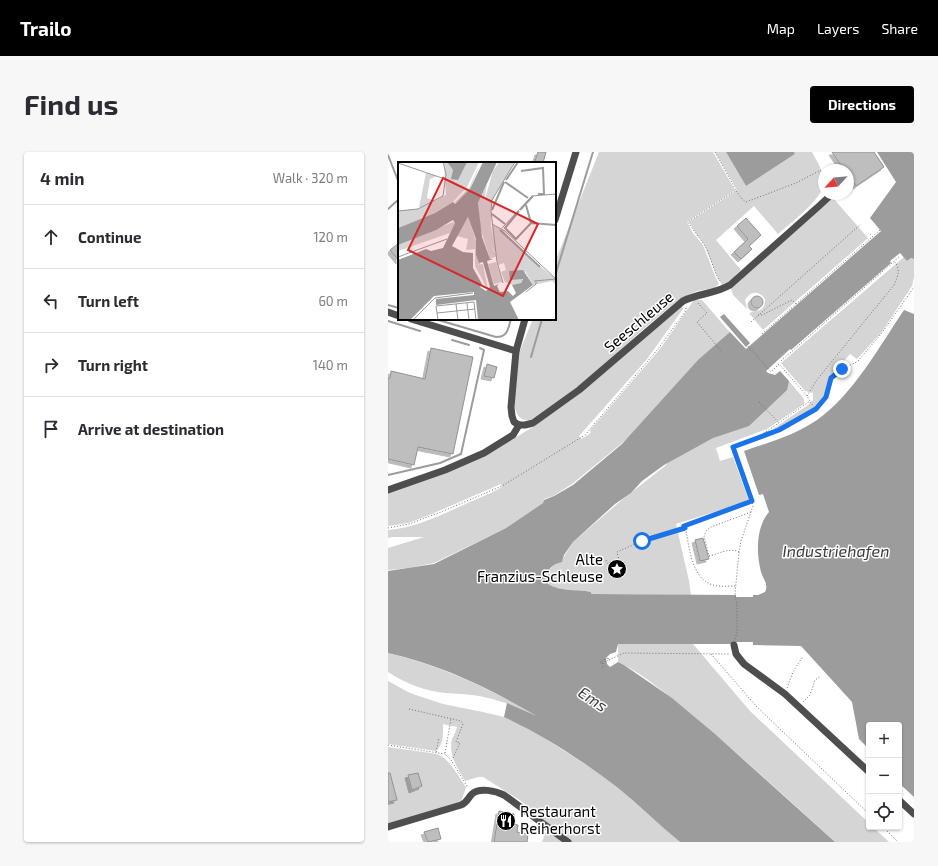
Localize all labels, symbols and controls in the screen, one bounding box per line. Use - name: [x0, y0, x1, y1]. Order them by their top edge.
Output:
- text: Trailo: [20, 17, 72, 40]
- text: Map: [767, 20, 795, 37]
- text: Layers: [817, 20, 859, 37]
- text: Share: [881, 20, 918, 37]
- button: Directions: [810, 86, 914, 123]
- text: Find us: [24, 87, 118, 121]
- inset map: [398, 162, 556, 320]
- north arrow: [818, 164, 854, 200]
- text: 4 min: [40, 168, 84, 188]
- text: Walk · 320 m: [273, 170, 348, 186]
- icon: ahead: [40, 226, 62, 248]
- text: Continue: [78, 228, 141, 246]
- text: 120 m: [313, 229, 348, 245]
- street label: Seeschleuse: [600, 287, 677, 355]
- icon: left: [40, 290, 62, 312]
- text: Turn left: [78, 292, 139, 310]
- text: 60 m: [318, 293, 348, 309]
- icon: right: [40, 354, 62, 376]
- text: Turn right: [78, 356, 148, 374]
- text: 140 m: [313, 357, 348, 373]
- route end: [833, 360, 851, 378]
- icon: arrive: [40, 418, 62, 440]
- text: Arrive at destination: [78, 420, 224, 438]
- route start: [633, 532, 651, 550]
- water label: Industriehafen: [783, 541, 889, 560]
- place label: Alte Franzius-Schleuse: [477, 550, 603, 585]
- place icon: Alte Franzius-Schleuse: [606, 558, 628, 580]
- water label: Ems: [575, 682, 611, 715]
- map controls: [866, 722, 902, 830]
- button: +: [866, 722, 902, 758]
- button: −: [866, 758, 902, 794]
- button: locate: [866, 794, 902, 830]
- place label: Restaurant Reiherhorst: [520, 802, 601, 837]
- restaurant icon: Restaurant Reiherhorst: [495, 810, 517, 832]

